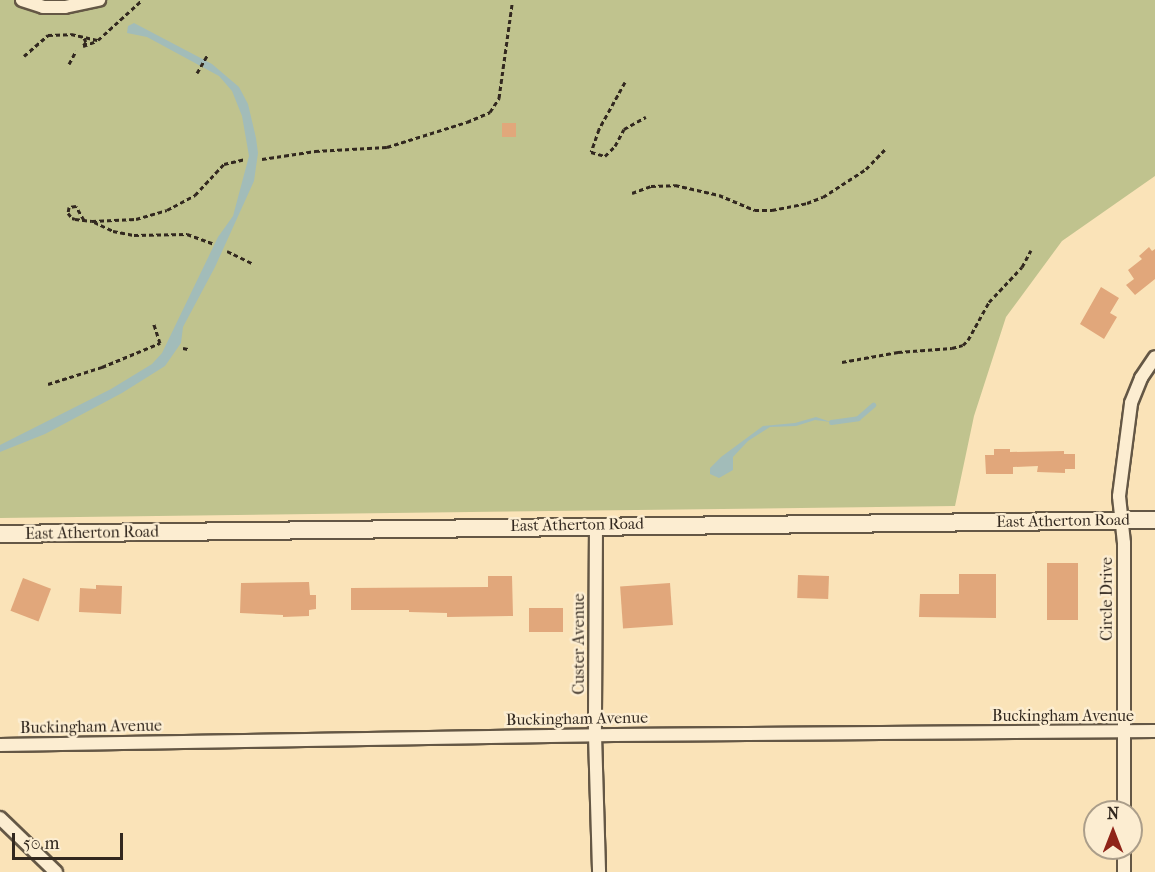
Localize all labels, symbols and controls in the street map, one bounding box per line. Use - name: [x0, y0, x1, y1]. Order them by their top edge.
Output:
- street label: East Atherton Road: [996, 510, 1130, 532]
- street label: East Atherton Road: [510, 514, 644, 536]
- street label: East Atherton Road: [25, 522, 159, 544]
- street label: Circle Drive: [1097, 557, 1117, 641]
- street label: Custer Avenue: [569, 593, 589, 695]
- street label: Buckingham Avenue: [992, 706, 1134, 726]
- street label: Buckingham Avenue: [506, 708, 648, 730]
- street label: Buckingham Avenue: [20, 716, 162, 738]
- north arrow: [1083, 800, 1143, 860]
- text: N: [1107, 804, 1119, 823]
- scale bar: [15, 821, 126, 859]
- text: 50 m: [23, 833, 59, 854]

